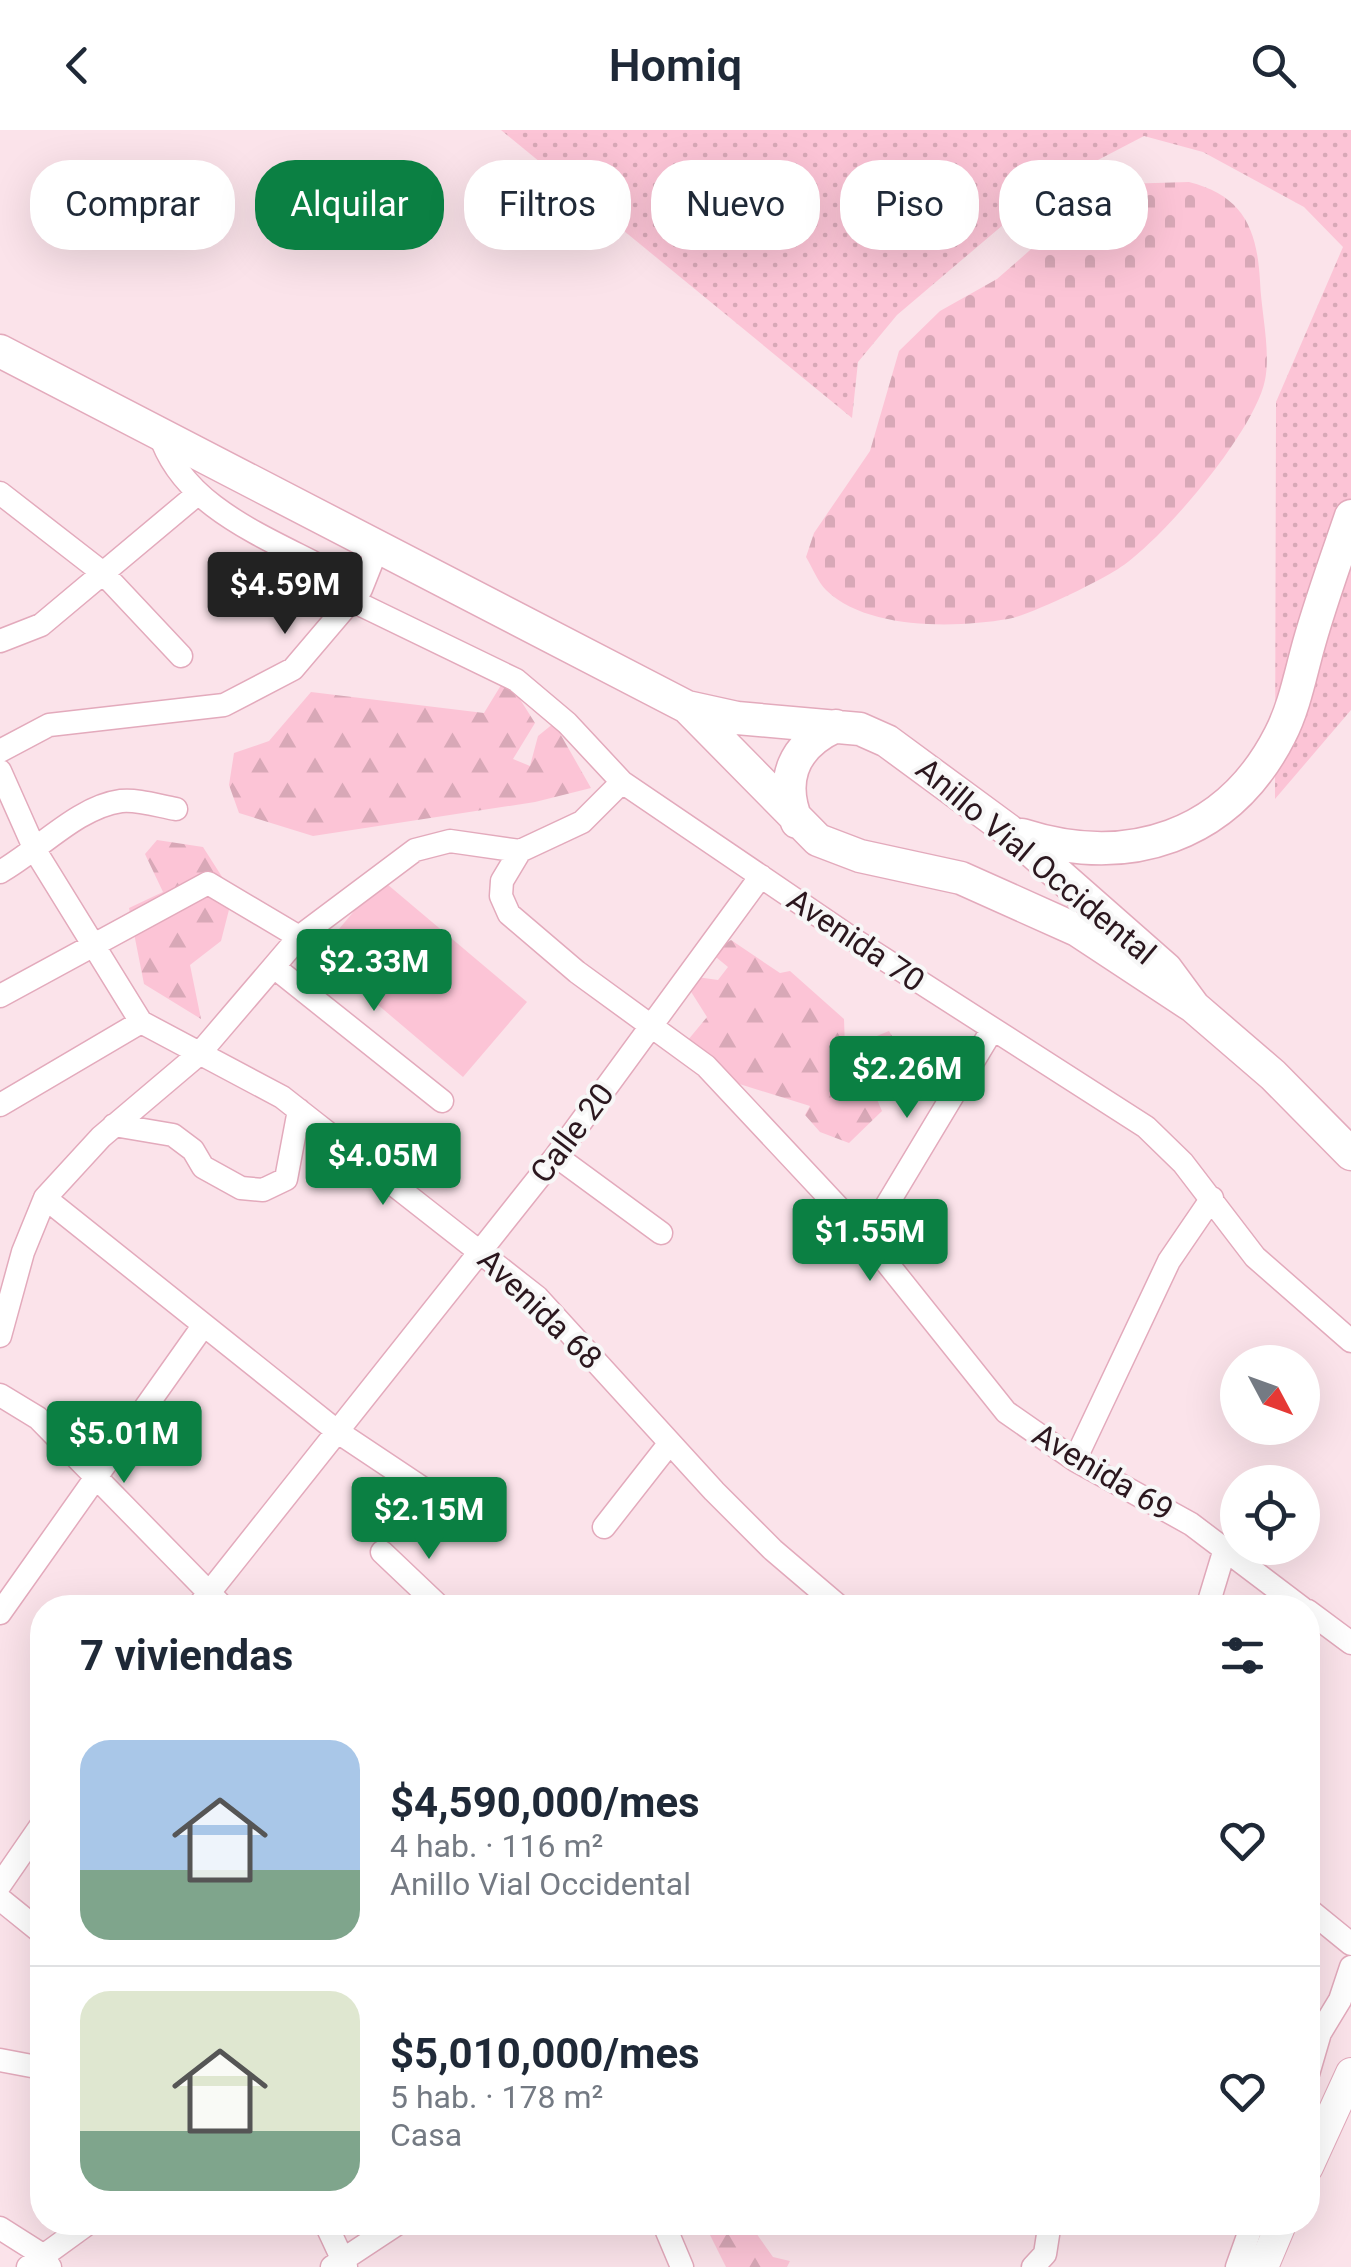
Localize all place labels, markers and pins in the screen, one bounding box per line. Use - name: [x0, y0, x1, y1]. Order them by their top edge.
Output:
- pin: $4.59M: [204, 552, 366, 637]
- pin: $2.33M: [293, 929, 455, 1014]
- pin: $2.26M: [826, 1036, 988, 1121]
- pin: $4.05M: [302, 1123, 464, 1208]
- pin: $1.55M: [789, 1199, 951, 1284]
- pin: $5.01M: [43, 1401, 205, 1486]
- pin: $2.15M: [348, 1477, 510, 1562]

